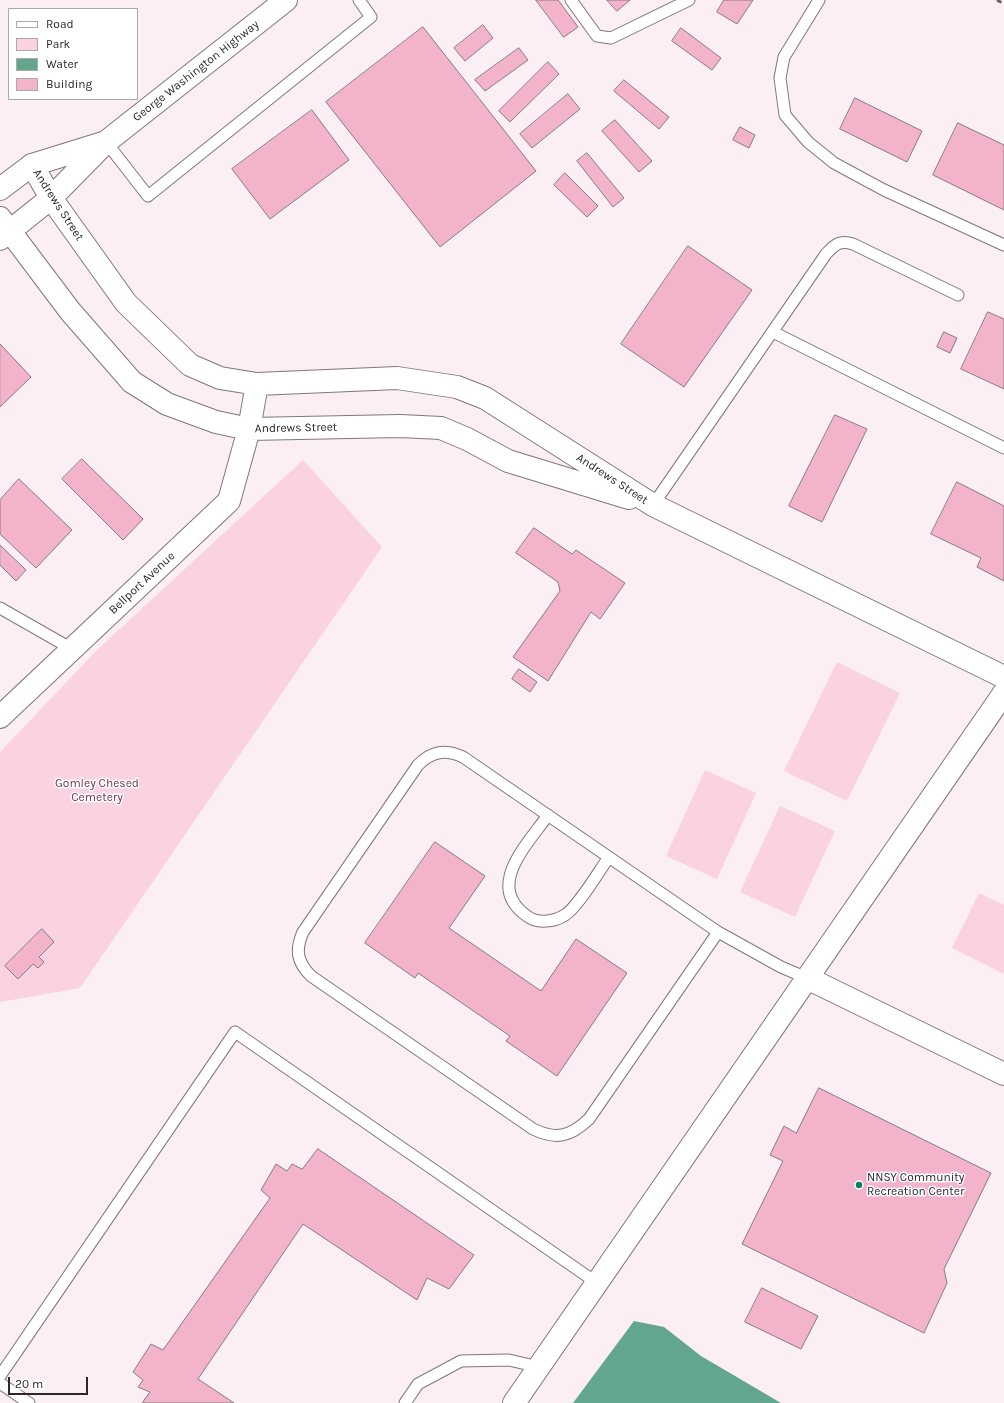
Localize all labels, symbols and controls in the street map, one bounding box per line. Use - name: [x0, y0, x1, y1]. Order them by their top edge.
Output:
- legend: [8, 8, 138, 100]
- text: Road: [46, 17, 74, 31]
- street label: George Washington Highway: [130, 17, 262, 125]
- text: Park: [46, 37, 70, 51]
- text: Water: [46, 57, 78, 71]
- text: Building: [46, 77, 92, 91]
- street label: Andrews Street: [29, 166, 87, 244]
- street label: Andrews Street: [255, 420, 337, 436]
- street label: Andrews Street: [573, 450, 651, 508]
- street label: Bellport Avenue: [106, 549, 178, 617]
- park label: Gomley Chesed Cemetery: [55, 777, 139, 805]
- place label: NNSY Community Recreation Center: [867, 1171, 964, 1199]
- marker: NNSY Community Recreation Center: [854, 1180, 864, 1190]
- scale bar: [10, 1369, 90, 1395]
- text: 20 m: [15, 1377, 43, 1391]

